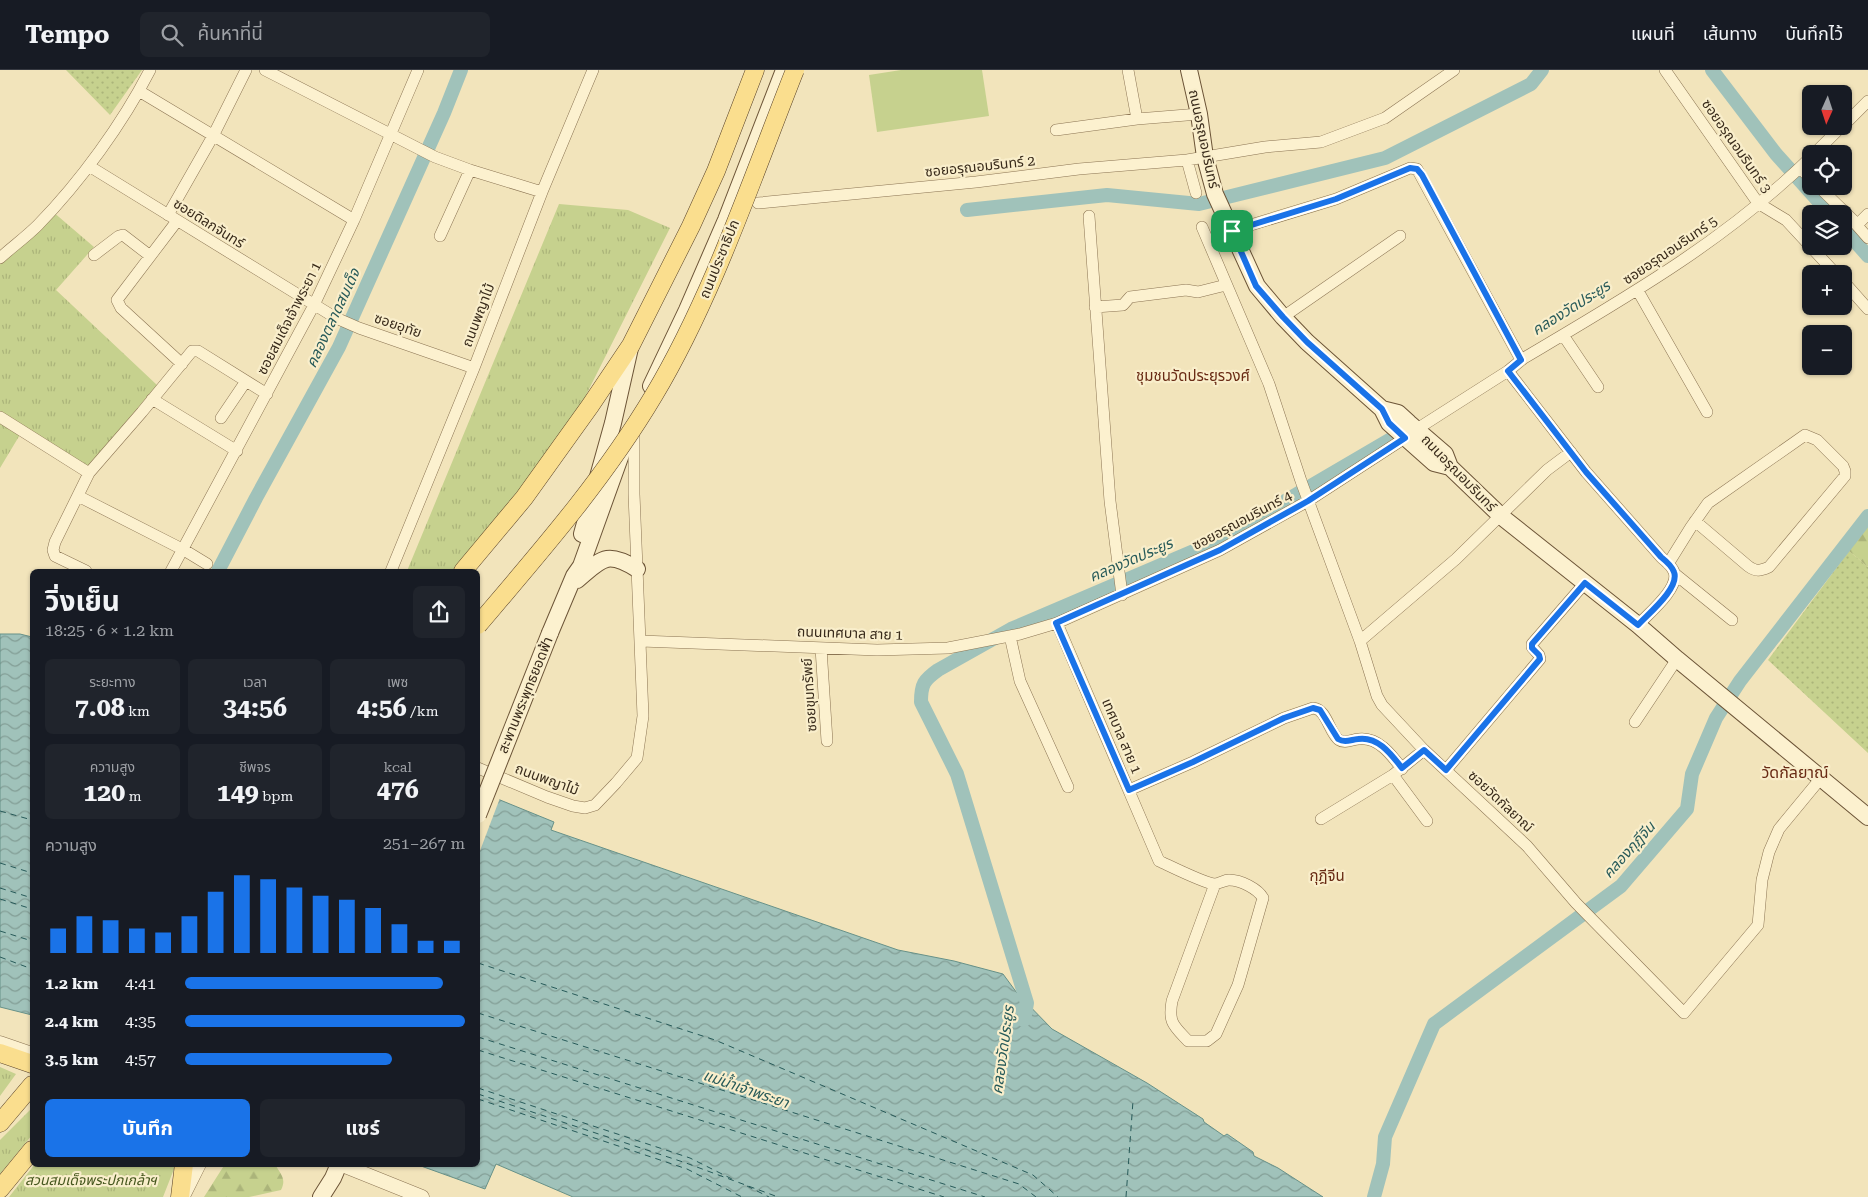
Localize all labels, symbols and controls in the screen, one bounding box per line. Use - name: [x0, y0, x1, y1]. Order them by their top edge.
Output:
- search box: [140, 12, 490, 57]
- text: Tempo: [25, 21, 110, 49]
- icon: search: [158, 21, 186, 49]
- text: ค้นหาที่นี่: [198, 22, 263, 45]
- text: แผนที่: [1631, 23, 1675, 44]
- text: เส้นทาง: [1703, 23, 1757, 44]
- text: บันทึกไว้: [1785, 23, 1843, 44]
- north arrow: [1802, 85, 1852, 135]
- map controls: [1802, 85, 1852, 375]
- street label: ถนนอรุณอมรินทร์: [1185, 88, 1222, 191]
- street label: ซอยอรุณอมรินทร์ 3: [1698, 96, 1775, 197]
- button: locate: [1802, 145, 1852, 195]
- street label: ซอยอรุณอมรินทร์ 2: [924, 152, 1036, 181]
- street label: ซอยดิลกจันทร์: [171, 195, 248, 251]
- button: layers: [1802, 205, 1852, 255]
- pin: [1211, 210, 1253, 252]
- street label: ซอยอรุณอมรินทร์ 5: [1620, 212, 1721, 288]
- street label: ถนนประชาธิปก: [696, 217, 742, 301]
- icon: arrive: [1218, 217, 1246, 245]
- street label: ซอยสมเด็จเจ้าพระยา 1: [254, 259, 324, 377]
- water label: คลองตลาดสมเด็จ: [302, 265, 364, 370]
- button: +: [1802, 265, 1852, 315]
- water label: คลองวัดประยูร: [1529, 276, 1615, 339]
- street label: ถนนพญาไม้: [459, 281, 497, 349]
- street label: ซอยอุทัย: [372, 309, 424, 341]
- button: −: [1802, 325, 1852, 375]
- district label: ชุมชนวัดประยุรวงศ์: [1136, 367, 1250, 385]
- street label: ถนนอรุณอมรินทร์: [1418, 431, 1500, 516]
- street label: ซอยอรุณอมรินทร์ 4: [1189, 487, 1295, 554]
- water label: คลองวัดประยูร: [1087, 534, 1177, 586]
- text: วิ่งเย็น: [45, 585, 120, 618]
- button: share: [413, 586, 465, 638]
- text: 18:25 · 6 × 1.2 km: [45, 621, 174, 640]
- street label: ถนนเทศบาล สาย 1: [797, 623, 903, 643]
- street label: สะพานพระพุทธยอดฟ้า: [494, 634, 557, 756]
- street label: ซอยขุมทรัพย์: [798, 657, 821, 732]
- text: ระยะทาง: [89, 674, 136, 690]
- text: เวลา: [243, 674, 267, 690]
- text: เพซ: [387, 674, 408, 690]
- text: 7.08: [75, 693, 125, 722]
- text: 34:56: [223, 693, 287, 722]
- text: 4:56: [357, 693, 407, 722]
- street label: เทศบาล สาย 1: [1099, 696, 1145, 776]
- text: km: [125, 703, 150, 719]
- text: /km: [407, 703, 438, 719]
- text: ความสูง: [90, 759, 135, 775]
- text: ชีพจร: [239, 759, 271, 775]
- text: kcal: [384, 759, 412, 775]
- street label: ถนนพญาไม้: [513, 760, 581, 798]
- district label: วัดกัลยาณ์: [1761, 763, 1829, 782]
- street label: ซอยวัดกัลยาณ์: [1465, 767, 1537, 835]
- text: 476: [377, 775, 419, 804]
- text: 120: [83, 778, 125, 807]
- text: 149: [217, 778, 259, 807]
- text: m: [125, 788, 141, 804]
- text: bpm: [259, 788, 293, 804]
- water label: คลองกุฎีจีน: [1599, 817, 1660, 882]
- text: 251–267 m: [383, 834, 465, 853]
- text: ความสูง: [45, 836, 97, 855]
- district label: กุฎีจีน: [1309, 867, 1345, 885]
- text: 1.2 km: [45, 974, 98, 993]
- text: 4:41: [125, 974, 156, 993]
- water label: คลองวัดประยูร: [988, 1003, 1018, 1095]
- text: 2.4 km: [45, 1012, 98, 1031]
- text: 4:35: [125, 1012, 156, 1031]
- text: 3.5 km: [45, 1050, 98, 1069]
- text: 4:57: [125, 1050, 156, 1069]
- water label: แม่น้ำเจ้าพระยา: [701, 1064, 792, 1112]
- button: บันทึก: [45, 1099, 250, 1157]
- button: แชร์: [260, 1099, 465, 1157]
- park label: สวนสมเด็จพระปกเกล้าฯ: [25, 1172, 158, 1188]

